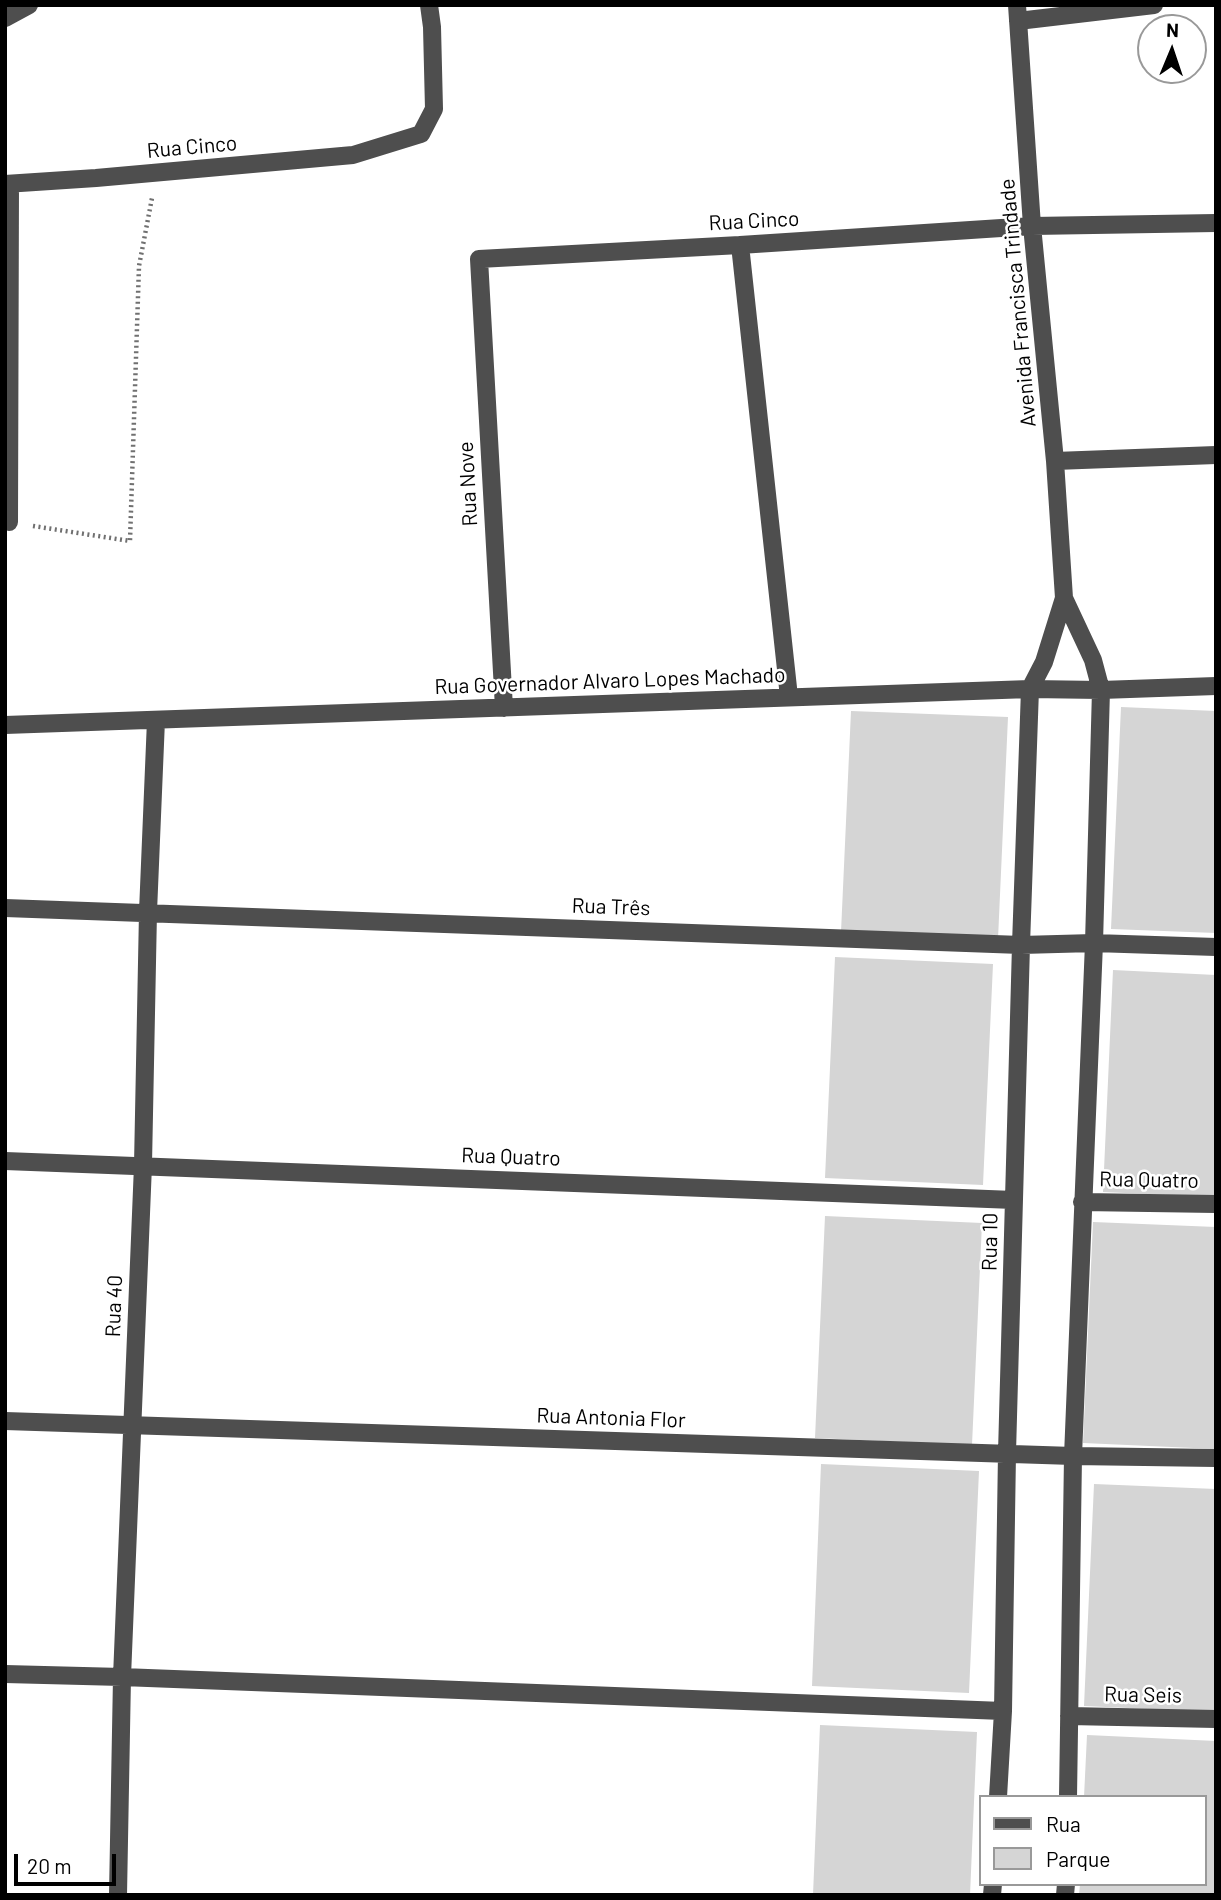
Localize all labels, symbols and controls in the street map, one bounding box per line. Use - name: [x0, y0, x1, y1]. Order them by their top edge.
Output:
- north arrow: [1137, 14, 1207, 84]
- text: N: [1166, 18, 1179, 41]
- street label: Rua Cinco: [146, 130, 238, 164]
- street label: Avenida Francisca Trindade: [995, 178, 1041, 428]
- street label: Rua Cinco: [708, 206, 800, 236]
- street label: Rua Nove: [453, 441, 483, 527]
- street label: Rua Governador Alvaro Lopes Machado: [434, 662, 786, 700]
- street label: Rua Três: [571, 893, 651, 921]
- street label: Rua Quatro: [461, 1143, 561, 1171]
- street label: Rua Quatro: [1099, 1167, 1199, 1193]
- street label: Rua 10: [977, 1213, 1003, 1271]
- street label: Rua 40: [100, 1274, 128, 1338]
- street label: Rua Antonia Flor: [536, 1403, 686, 1433]
- street label: Rua Seis: [1104, 1682, 1182, 1708]
- legend: [979, 1795, 1207, 1886]
- text: Rua: [1046, 1811, 1081, 1836]
- scale bar: [18, 1840, 119, 1884]
- text: Parque: [1046, 1846, 1111, 1871]
- text: 20 m: [27, 1853, 72, 1878]

